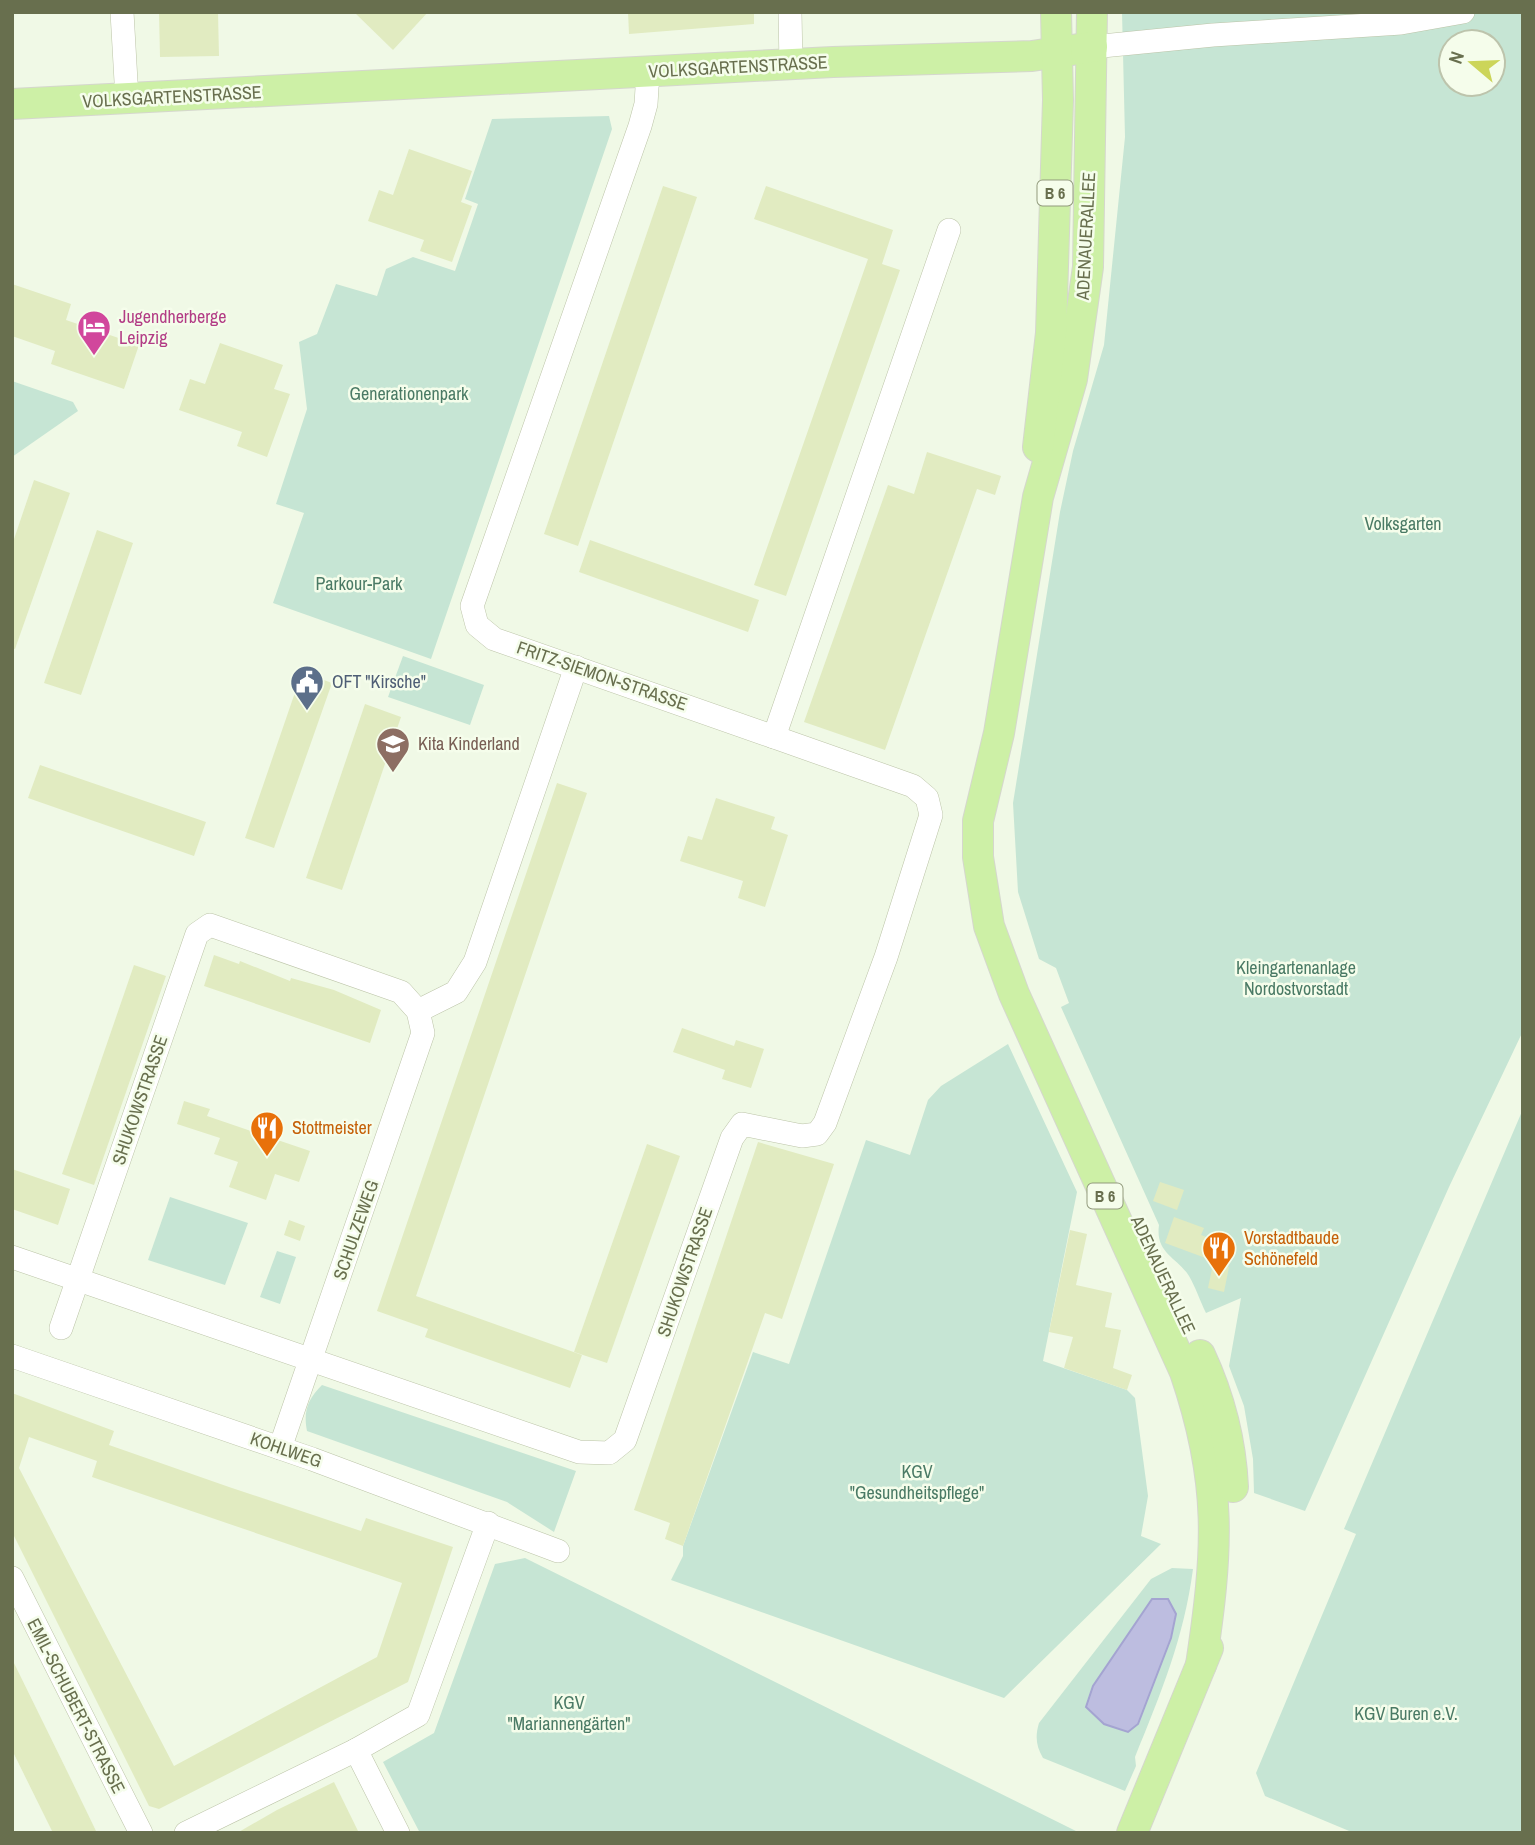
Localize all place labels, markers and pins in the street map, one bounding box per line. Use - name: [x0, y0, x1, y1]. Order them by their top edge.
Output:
- place label: Jugendherberge Leipzig: [119, 304, 227, 350]
- hotel icon: Jugendherberge Leipzig: [75, 308, 113, 357]
- public building icon: OFT "Kirsche": [288, 663, 326, 712]
- place label: OFT "Kirsche": [332, 669, 426, 694]
- school or university icon: Kita Kinderland: [374, 725, 412, 774]
- place label: Kita Kinderland: [418, 731, 520, 756]
- restaurant icon: Stottmeister: [248, 1109, 286, 1158]
- place label: Stottmeister: [292, 1115, 372, 1140]
- place label: Vorstadtbaude Schönefeld: [1244, 1225, 1339, 1271]
- restaurant icon: Vorstadtbaude Schönefeld: [1200, 1229, 1238, 1278]

